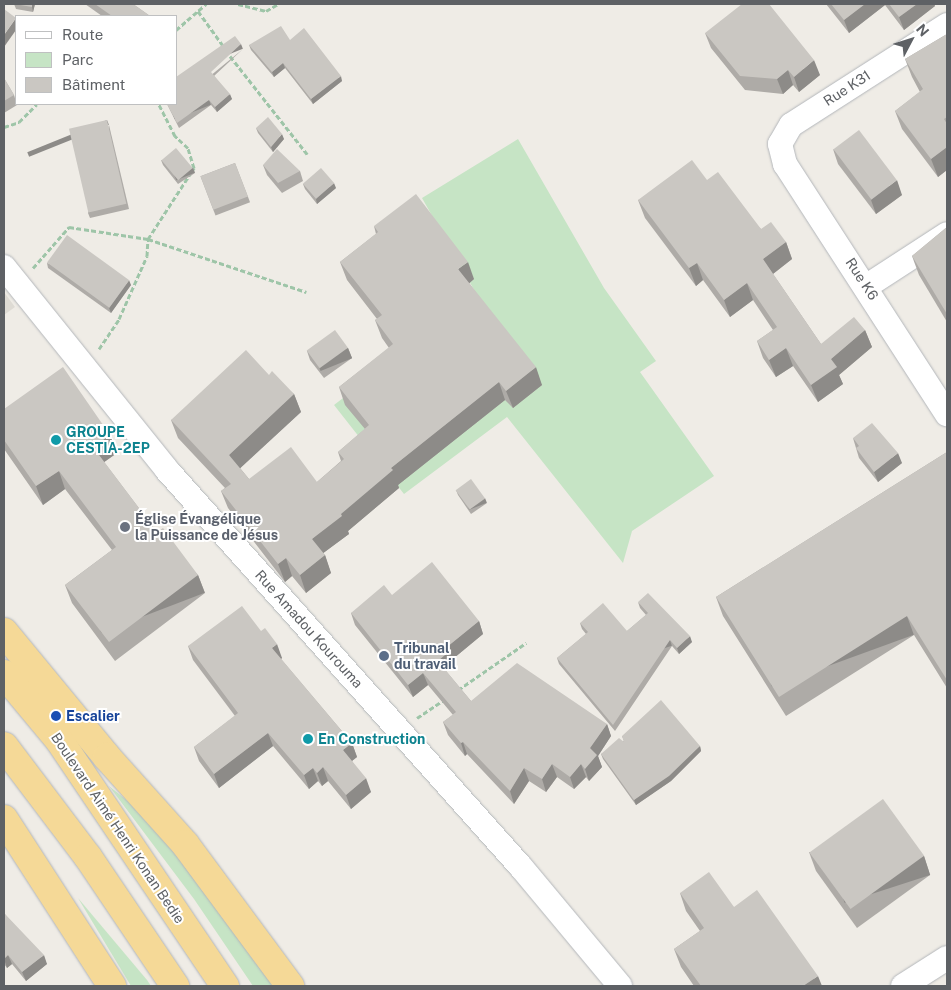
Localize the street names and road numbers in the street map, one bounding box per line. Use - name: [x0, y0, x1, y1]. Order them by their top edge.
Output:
- street label: Rue K31: [820, 67, 874, 109]
- street label: Rue K6: [842, 255, 882, 303]
- street label: Rue Amadou Kourouma: [252, 567, 366, 691]
- street label: Boulevard Aimé Henri Konan Bedie: [48, 729, 188, 927]

